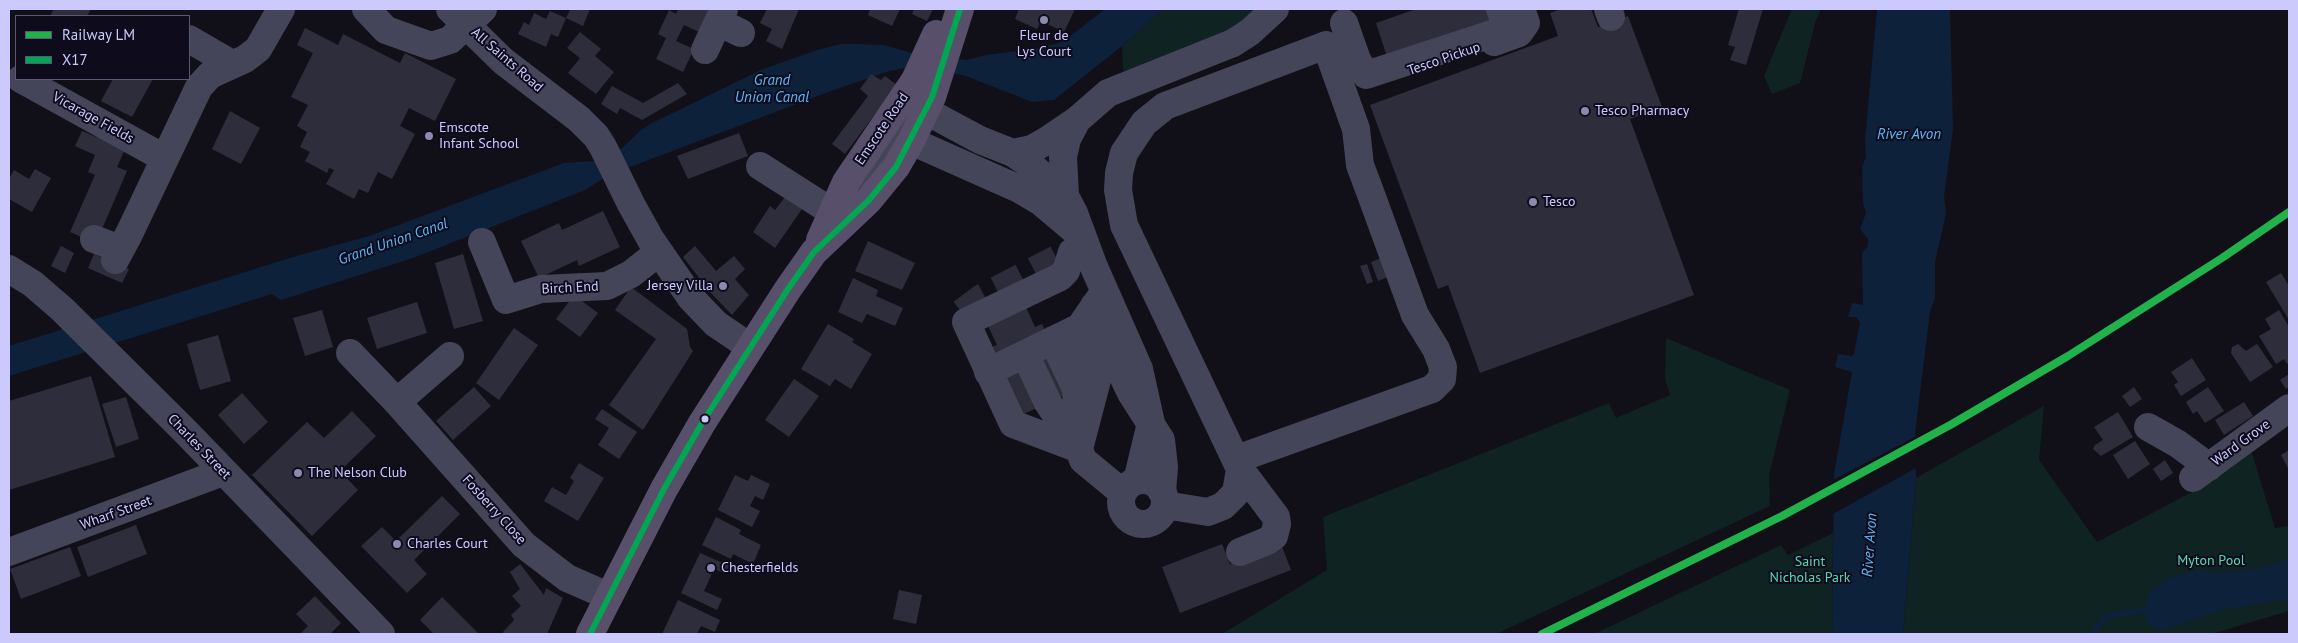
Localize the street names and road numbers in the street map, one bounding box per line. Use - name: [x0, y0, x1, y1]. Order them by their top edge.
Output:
- street label: All Saints Road: [468, 24, 546, 96]
- street label: Tesco Pickup: [1405, 39, 1483, 79]
- street label: Vicarage Fields: [49, 89, 137, 147]
- street label: Emscote Road: [852, 90, 912, 168]
- street label: Birch End: [541, 278, 599, 298]
- street label: Charles Street: [164, 411, 234, 483]
- street label: Ward Grove: [2208, 416, 2274, 470]
- street label: Fosberry Close: [458, 472, 530, 548]
- street label: Wharf Street: [78, 492, 154, 534]

